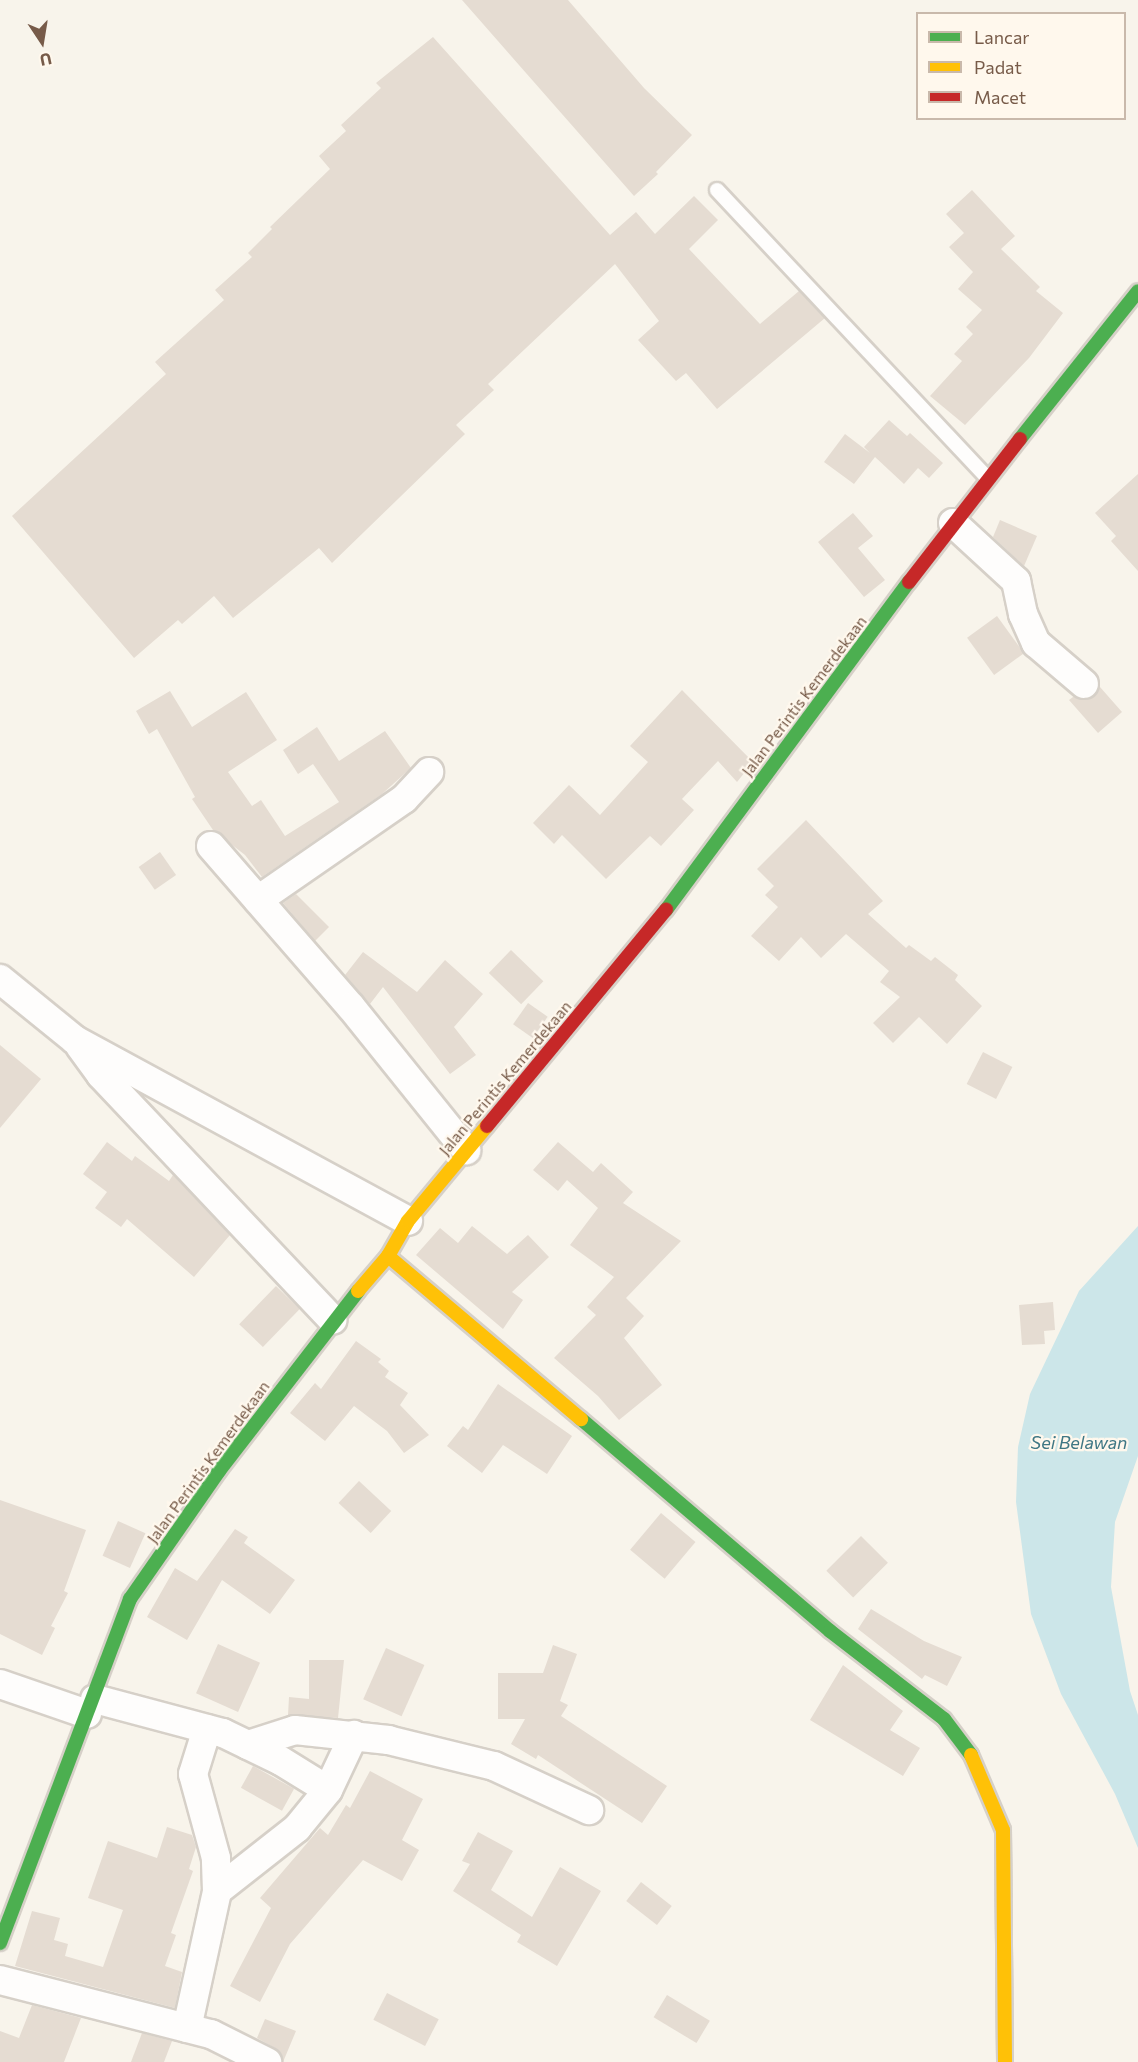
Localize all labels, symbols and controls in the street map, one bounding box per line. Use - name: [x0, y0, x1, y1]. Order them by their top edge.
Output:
- north arrow: [12, 12, 72, 72]
- legend: [916, 12, 1126, 120]
- text: Lancar: [974, 26, 1030, 48]
- text: U: [38, 50, 54, 71]
- text: Padat: [974, 56, 1022, 78]
- text: Macet: [974, 86, 1026, 108]
- street label: Jalan Perintis Kemerdekaan: [737, 612, 871, 780]
- street label: Jalan Perintis Kemerdekaan: [435, 997, 575, 1159]
- street label: Jalan Perintis Kemerdekaan: [143, 1377, 273, 1547]
- water label: Sei Belawan: [1031, 1431, 1127, 1453]

